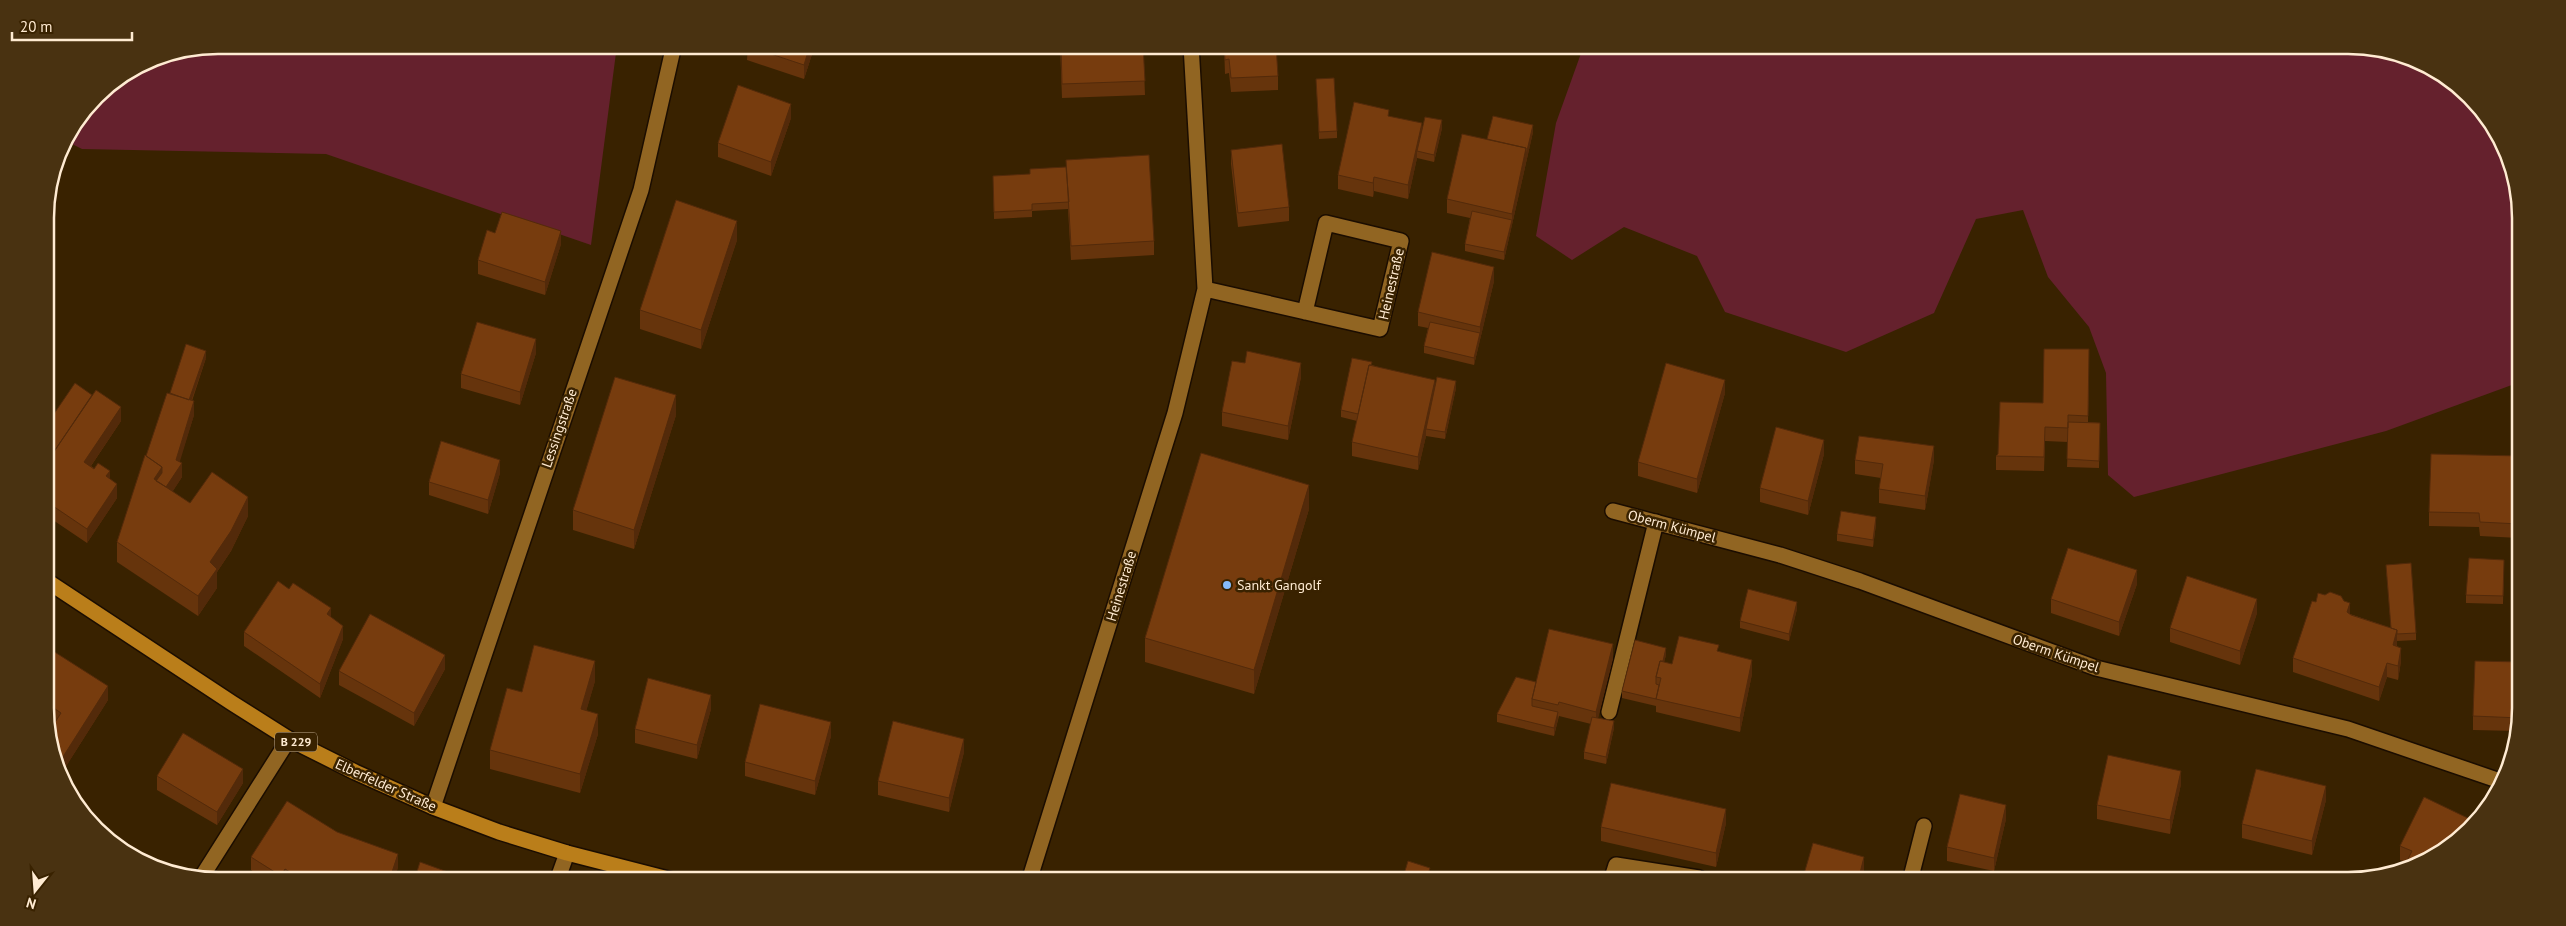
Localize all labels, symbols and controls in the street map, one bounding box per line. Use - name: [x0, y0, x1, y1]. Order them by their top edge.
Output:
- scale bar: [12, 10, 132, 42]
- text: 20 m: [20, 17, 53, 36]
- street label: Heinestraße: [1374, 247, 1408, 321]
- street label: Lessingstraße: [537, 386, 581, 470]
- street label: Oberm Kümpel: [1626, 506, 1718, 546]
- street label: Heinestraße: [1102, 549, 1140, 623]
- place label: Sankt Gangolf: [1237, 576, 1322, 594]
- marker: Sankt Gangolf: [1221, 579, 1233, 591]
- street label: Oberm Kümpel: [2010, 630, 2102, 676]
- road number: B 229: [275, 732, 317, 752]
- street label: Elberfelder Straße: [333, 755, 439, 815]
- north arrow: [10, 866, 60, 916]
- text: N: [24, 893, 38, 913]

